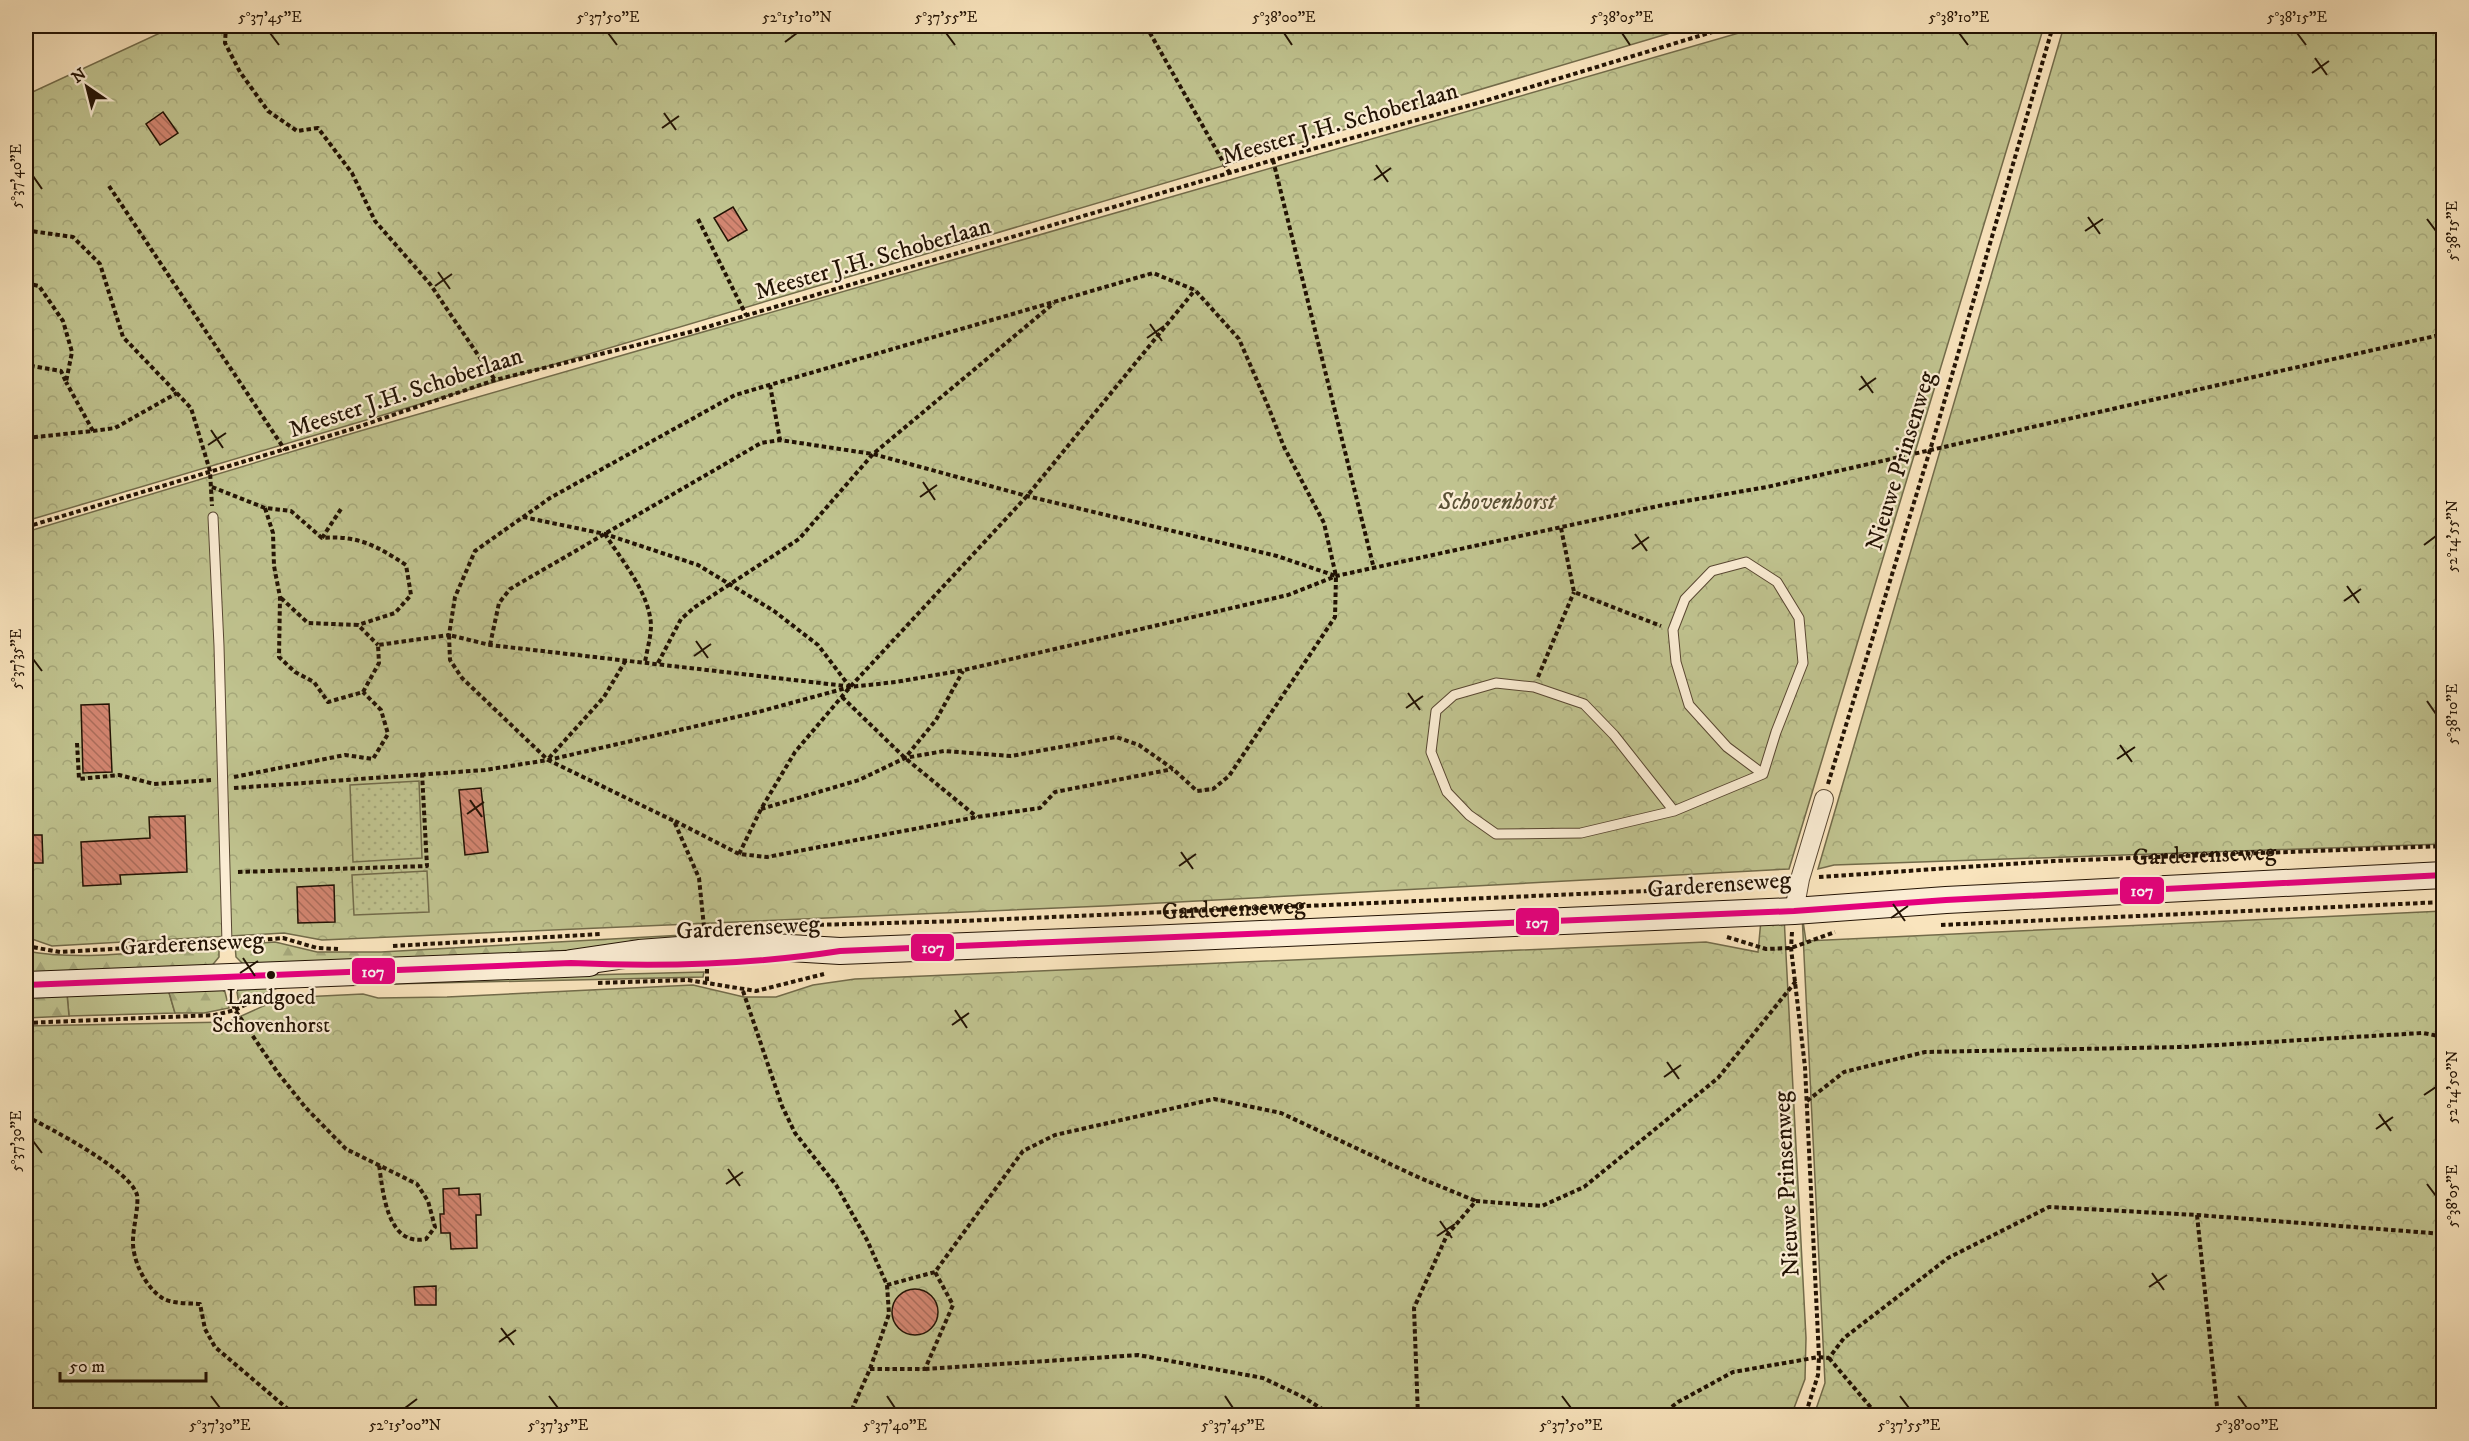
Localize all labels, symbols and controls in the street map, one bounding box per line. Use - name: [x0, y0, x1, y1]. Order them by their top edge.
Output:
- text: 5°37'45"E: [238, 8, 302, 27]
- text: 5°37'50"E: [576, 8, 640, 27]
- text: 52°15'10"N: [762, 8, 832, 27]
- text: 5°37'55"E: [915, 8, 978, 27]
- text: 5°38'00"E: [1252, 8, 1316, 27]
- text: 5°38'05"E: [1591, 8, 1654, 27]
- text: 5°38'10"E: [1929, 8, 1990, 27]
- text: 5°38'15"E: [2267, 8, 2327, 27]
- north arrow: [57, 57, 117, 117]
- text: N: [68, 64, 90, 87]
- street label: Meester J.H. Schoberlaan: [1219, 76, 1462, 172]
- text: 5°37'40"E: [7, 143, 26, 208]
- text: 5°38'15"E: [2443, 201, 2462, 261]
- street label: Meester J.H. Schoberlaan: [752, 211, 995, 307]
- street label: Meester J.H. Schoberlaan: [285, 341, 527, 445]
- street label: Nieuwe Prinsenweg: [1859, 367, 1943, 554]
- park label: Schovenhorst: [1438, 487, 1557, 517]
- text: 52°14'55"N: [2443, 500, 2462, 572]
- text: 5°37'35"E: [7, 628, 26, 689]
- text: 5°38'10"E: [2443, 683, 2462, 744]
- street label: Garderenseweg: [2132, 837, 2277, 873]
- street label: Garderenseweg: [1646, 865, 1792, 905]
- line badge: 107: [2119, 876, 2165, 905]
- text: 107: [2131, 881, 2153, 901]
- street label: Garderenseweg: [1161, 891, 1307, 927]
- line badge: 107: [1515, 907, 1560, 936]
- street label: Garderenseweg: [675, 909, 821, 947]
- text: 107: [1526, 913, 1548, 933]
- street label: Garderenseweg: [119, 925, 265, 963]
- line badge: 107: [910, 933, 955, 962]
- text: 107: [922, 938, 944, 958]
- line badge: 107: [351, 957, 396, 985]
- text: 107: [362, 962, 384, 982]
- marker: Landgoed Schovenhorst: [265, 969, 277, 981]
- place label: Landgoed Schovenhorst: [212, 984, 330, 1039]
- text: 52°14'50"N: [2443, 1051, 2462, 1123]
- street label: Nieuwe Prinsenweg: [1767, 1090, 1807, 1278]
- text: 5°37'30"E: [7, 1110, 26, 1172]
- text: 5°38'05"E: [2443, 1164, 2462, 1227]
- scale bar: [60, 1345, 206, 1383]
- text: 50 m: [69, 1356, 105, 1378]
- text: 5°37'30"E: [189, 1416, 251, 1435]
- text: 52°15'00"N: [369, 1416, 441, 1435]
- text: 5°37'35"E: [528, 1416, 589, 1435]
- text: 5°37'40"E: [863, 1416, 928, 1435]
- text: 5°37'45"E: [1201, 1416, 1265, 1435]
- text: 5°37'50"E: [1539, 1416, 1603, 1435]
- text: 5°37'55"E: [1878, 1416, 1941, 1435]
- text: 5°38'00"E: [2215, 1416, 2279, 1435]

